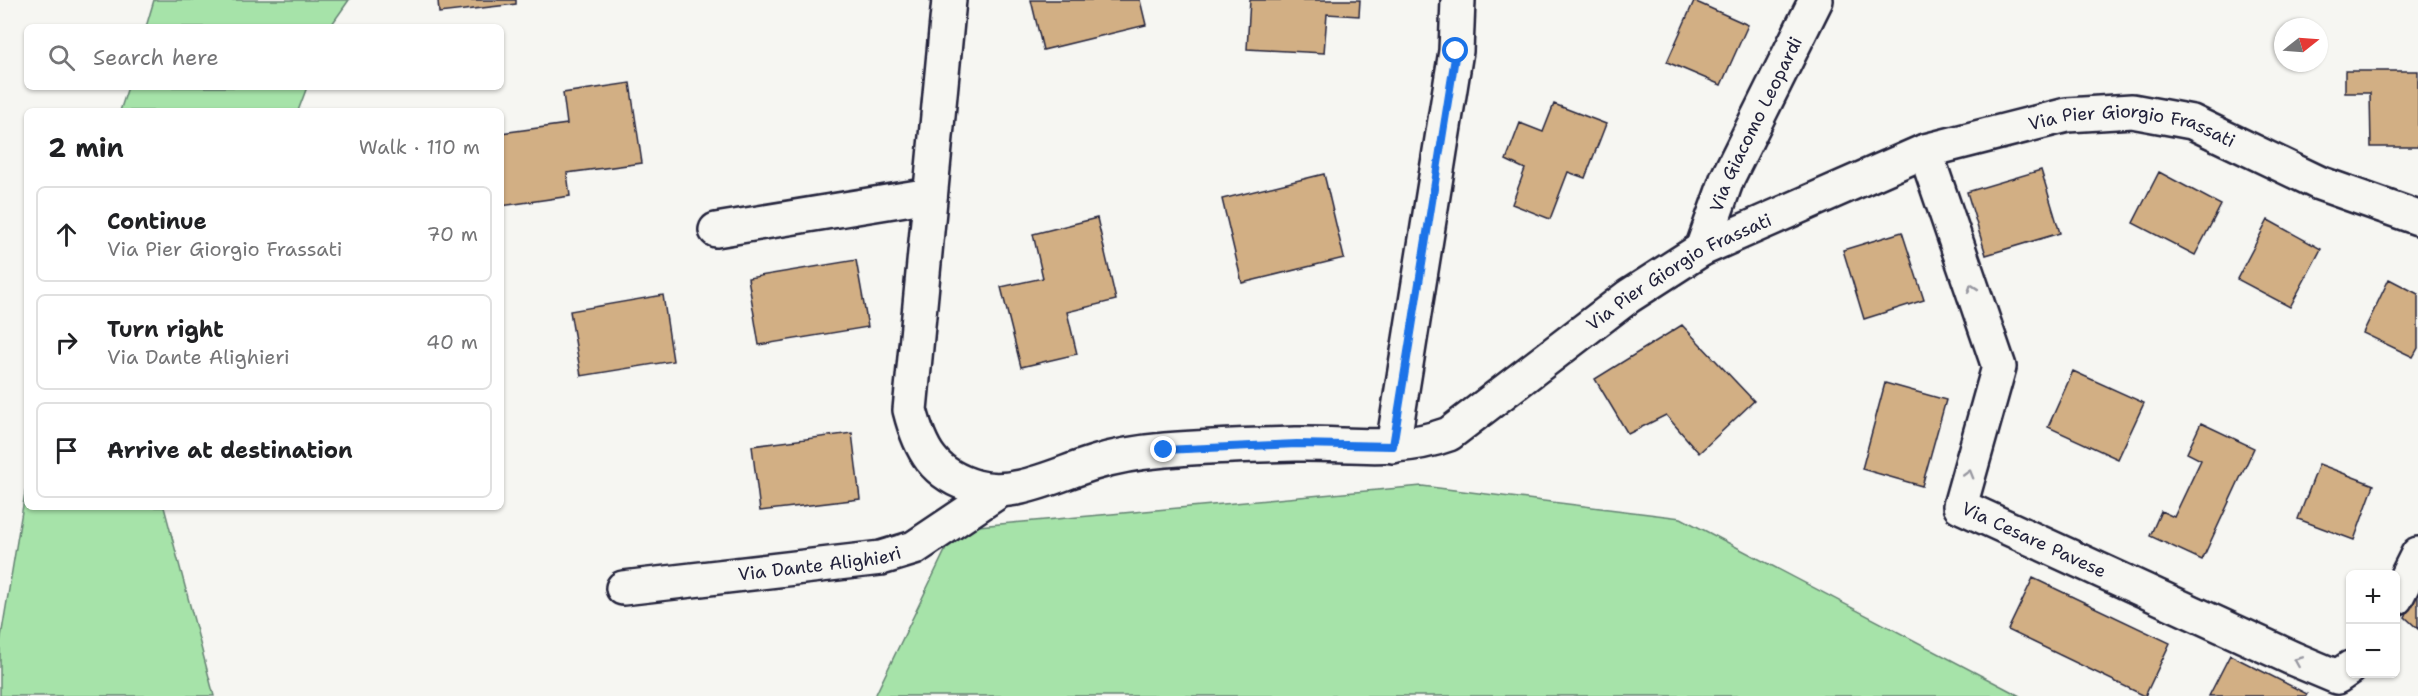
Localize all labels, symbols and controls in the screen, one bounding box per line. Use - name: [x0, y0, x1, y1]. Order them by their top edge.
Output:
- north arrow: [2274, 18, 2328, 72]
- search box: [24, 24, 504, 90]
- street label: Via Giacomo Leopardi: [1704, 33, 1808, 215]
- route start: [1442, 37, 1468, 63]
- icon: search: [45, 41, 78, 74]
- text: Search here: [93, 43, 219, 72]
- street label: Via Pier Giorgio Frassati: [2026, 99, 2239, 153]
- text: 2 min: [48, 130, 124, 165]
- text: Walk · 110 m: [359, 134, 480, 160]
- text: Continue: [107, 207, 207, 236]
- street label: Via Pier Giorgio Frassati: [1582, 208, 1775, 336]
- icon: ahead: [50, 218, 83, 251]
- text: 70 m: [426, 221, 478, 247]
- text: Via Pier Giorgio Frassati: [107, 236, 343, 262]
- one-way arrow: [1967, 283, 1979, 294]
- text: Turn right: [107, 315, 224, 344]
- icon: right: [50, 326, 83, 359]
- text: 40 m: [426, 329, 478, 355]
- text: Via Dante Alighieri: [107, 344, 290, 370]
- icon: arrive: [50, 434, 83, 467]
- text: Arrive at destination: [107, 436, 353, 465]
- route end: [1150, 436, 1176, 462]
- one-way arrow: [1962, 469, 1974, 480]
- street label: Via Cesare Pavese: [1958, 496, 2110, 583]
- street label: Via Dante Alighieri: [737, 541, 904, 587]
- map controls: [2346, 570, 2400, 678]
- button: +: [2346, 570, 2400, 624]
- button: −: [2346, 624, 2400, 678]
- one-way arrow: [2293, 656, 2304, 668]

